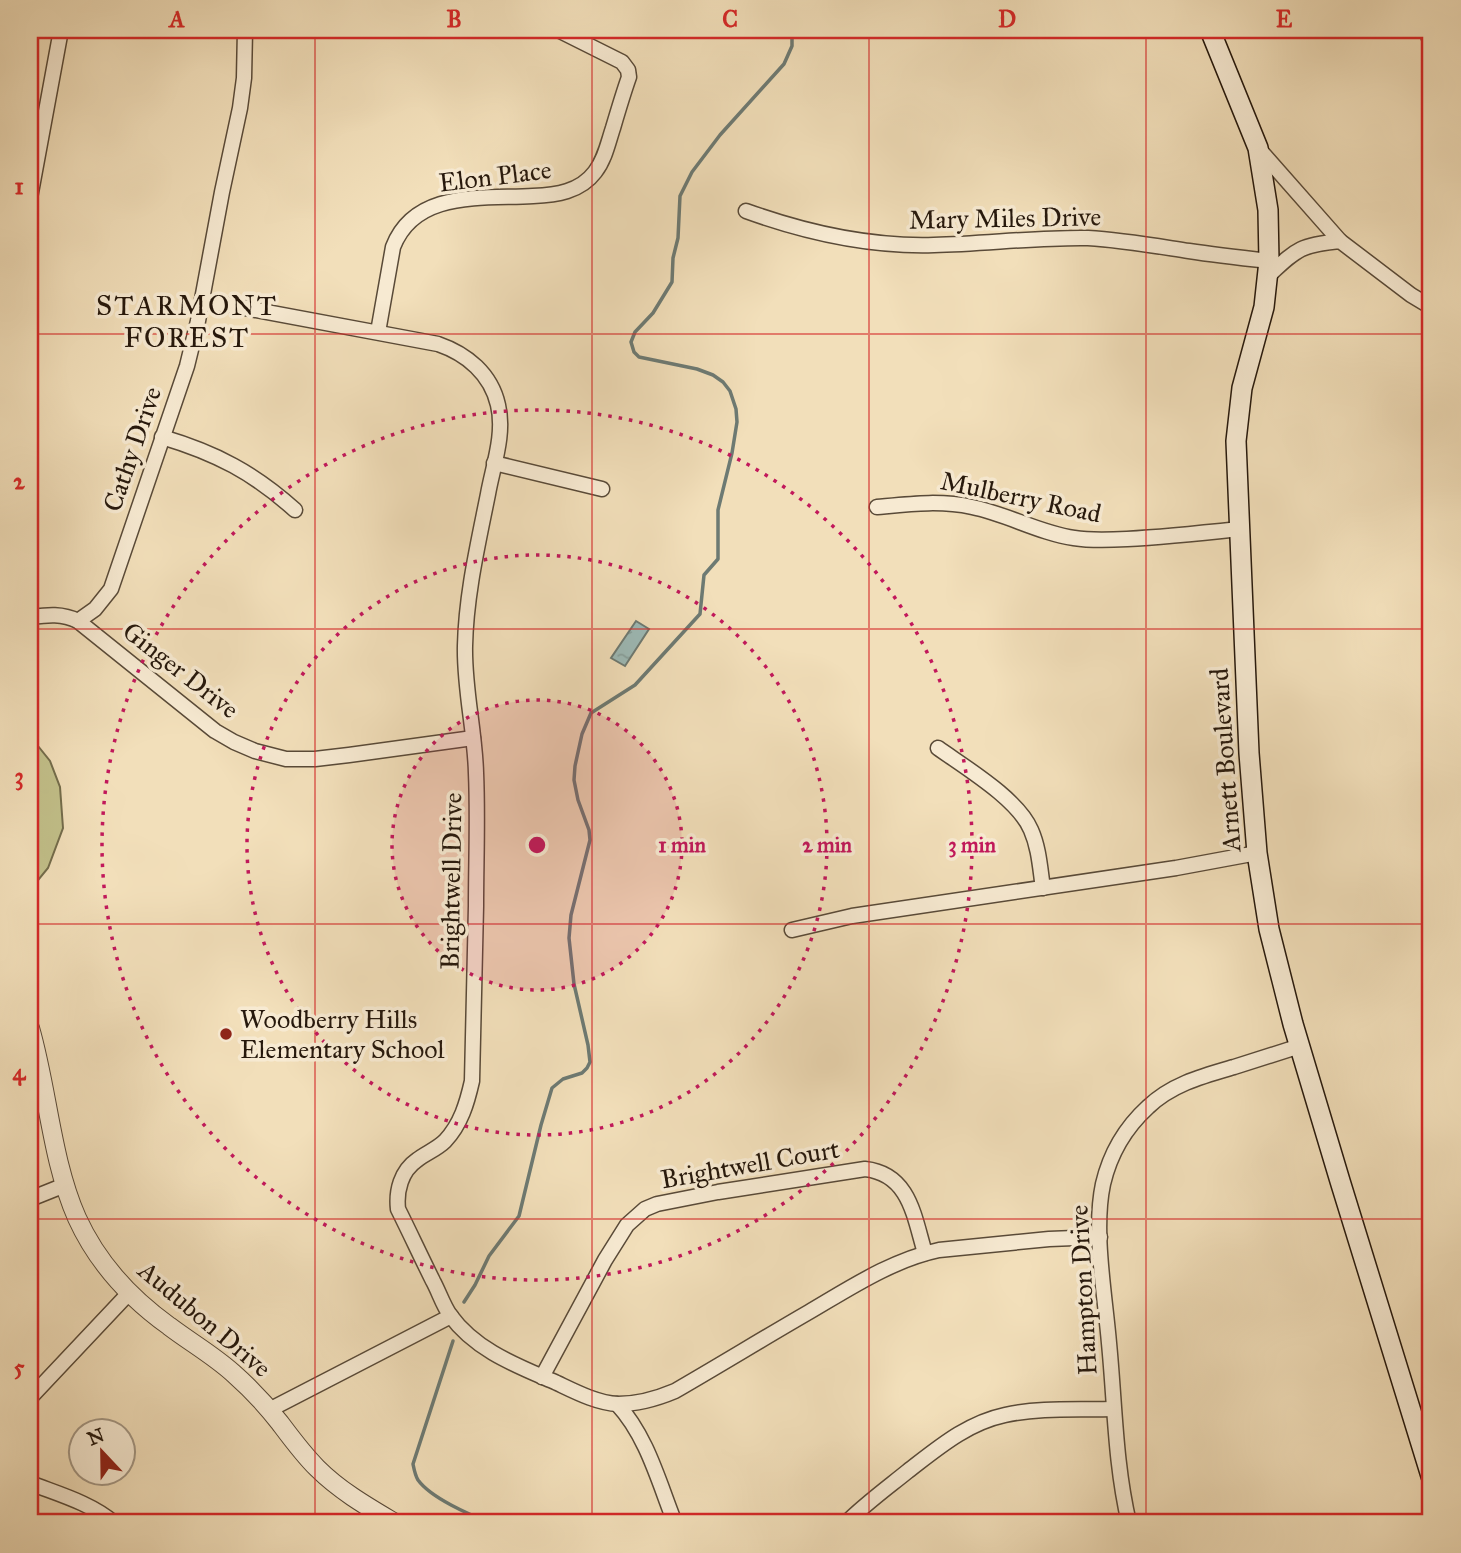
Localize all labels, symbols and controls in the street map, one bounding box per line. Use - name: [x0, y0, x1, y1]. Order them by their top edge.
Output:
- text: A: [167, 5, 185, 33]
- text: B: [446, 5, 462, 33]
- text: C: [722, 5, 738, 33]
- text: D: [998, 5, 1016, 33]
- text: E: [1276, 5, 1293, 33]
- street label: Elon Place: [437, 153, 553, 199]
- text: 1: [14, 172, 24, 200]
- street label: Mary Miles Drive: [909, 200, 1102, 236]
- district label: STARMONT FOREST: [96, 288, 278, 355]
- street label: Cathy Drive: [96, 382, 168, 516]
- street label: Mulberry Road: [938, 464, 1104, 530]
- text: 2: [13, 467, 25, 495]
- street label: Ginger Drive: [117, 615, 246, 725]
- street label: Arnett Boulevard: [1203, 667, 1247, 854]
- text: 3: [14, 762, 24, 791]
- street label: Brightwell Drive: [433, 792, 469, 970]
- text: 1 min: [658, 832, 706, 858]
- text: 2 min: [802, 832, 852, 858]
- text: 3 min: [948, 832, 996, 858]
- centre of rings: [525, 833, 549, 857]
- place label: Woodberry Hills Elementary School: [240, 1003, 444, 1065]
- marker: Woodberry Hills Elementary School: [218, 1026, 234, 1042]
- text: 4: [13, 1058, 27, 1086]
- street label: Brightwell Court: [658, 1133, 842, 1195]
- street label: Hampton Drive: [1063, 1204, 1103, 1376]
- street label: Audubon Drive: [131, 1253, 278, 1384]
- text: 5: [14, 1353, 25, 1381]
- north arrow: [66, 1416, 136, 1486]
- text: N: [84, 1423, 108, 1450]

